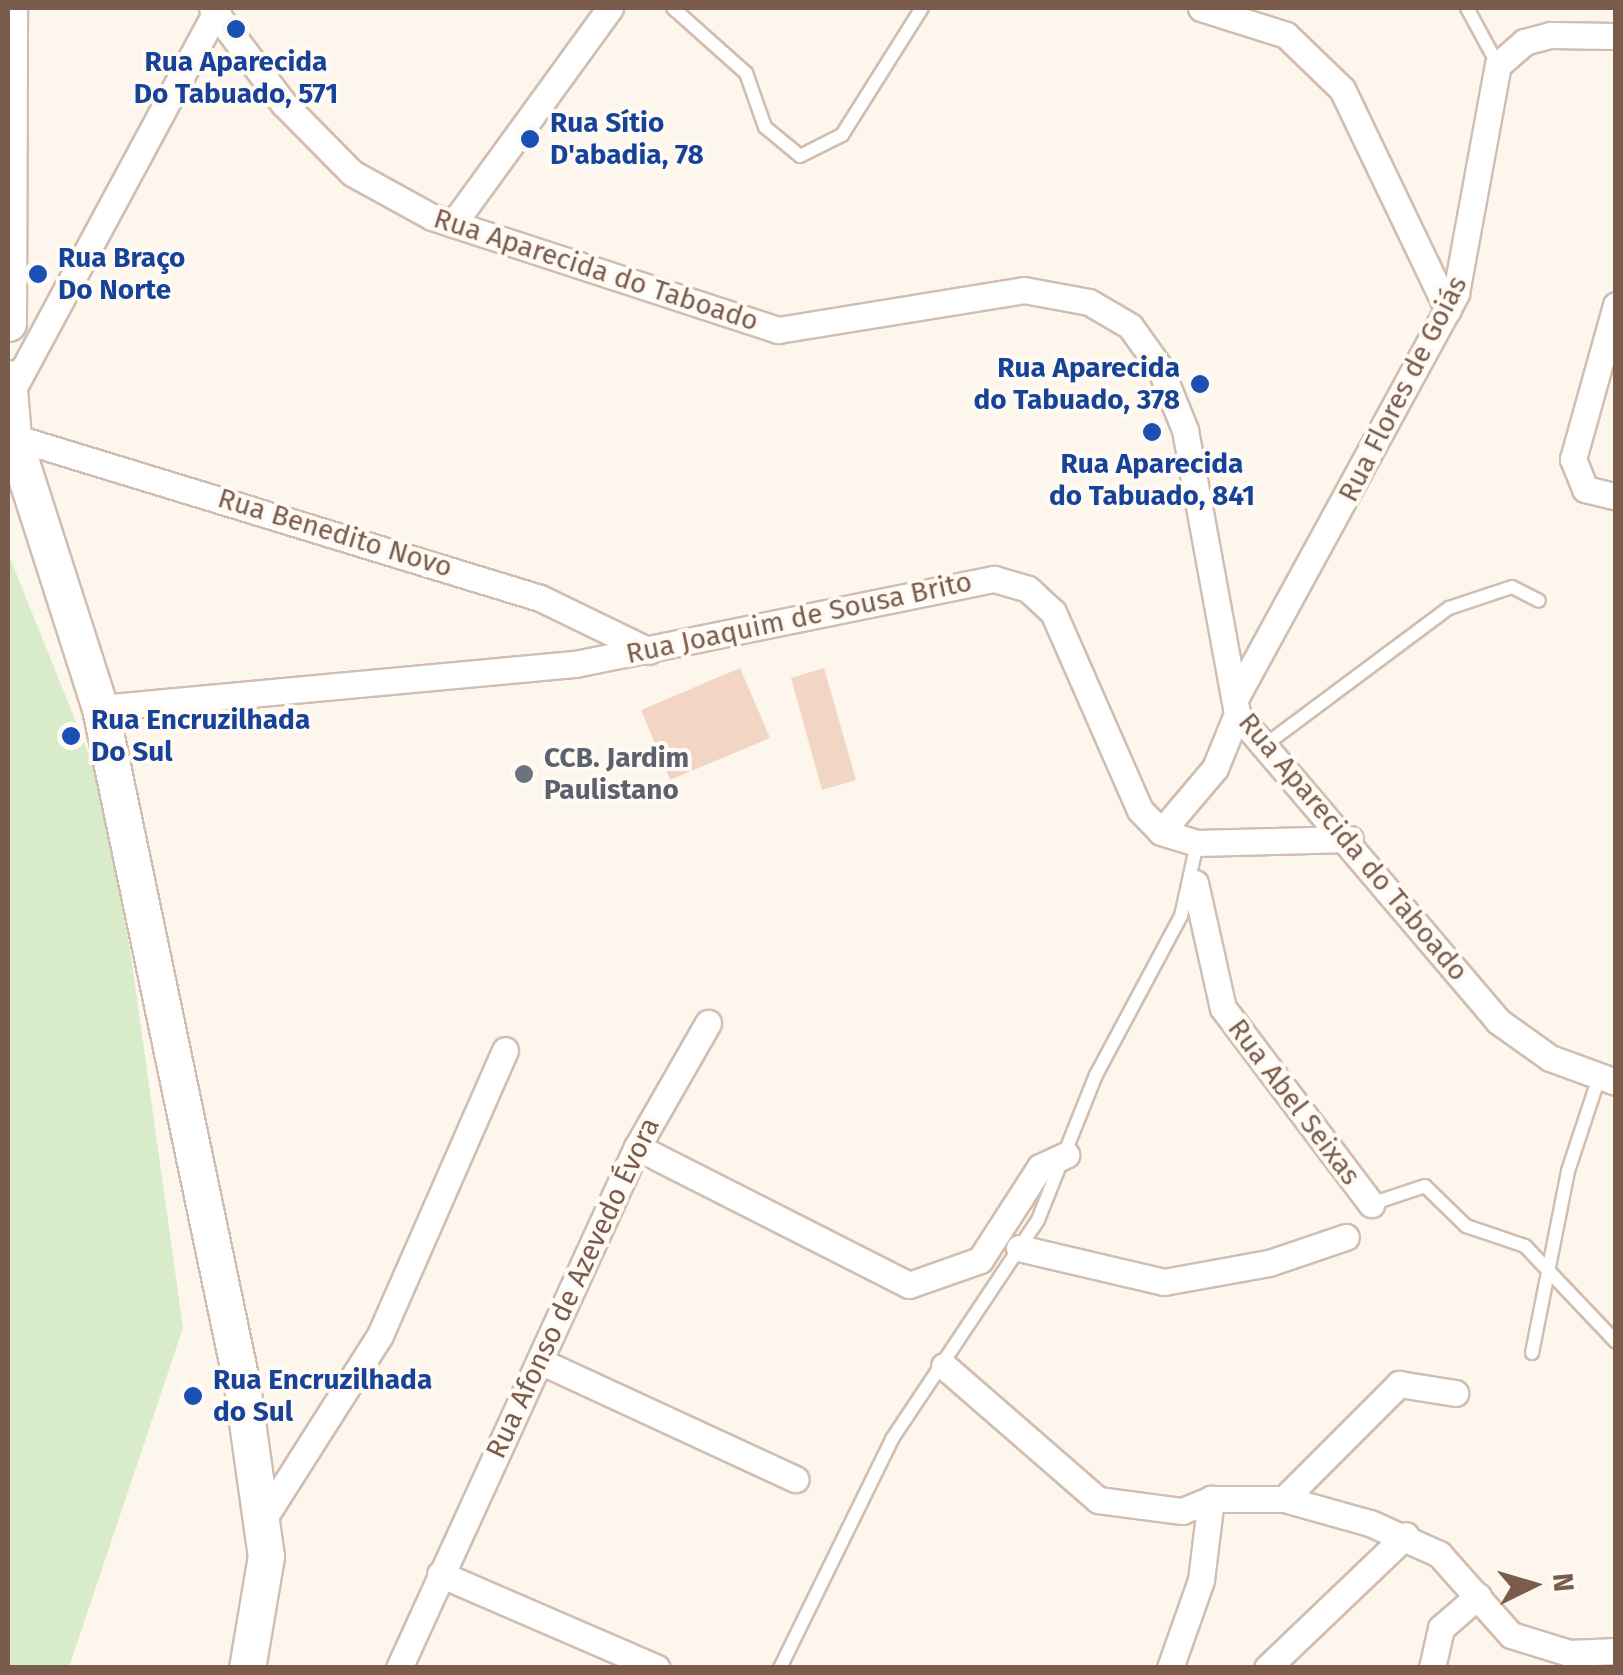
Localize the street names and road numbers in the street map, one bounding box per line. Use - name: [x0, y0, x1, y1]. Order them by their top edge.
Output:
- street label: Rua Aparecida do Taboado: [429, 202, 763, 338]
- street label: Rua Flores de Goiás: [1332, 271, 1474, 507]
- street label: Rua Benedito Novo: [214, 481, 456, 585]
- street label: Rua Joaquim de Sousa Brito: [623, 565, 975, 671]
- street label: Rua Aparecida do Taboado: [1231, 706, 1475, 988]
- street label: Rua Abel Seixas: [1221, 1012, 1367, 1192]
- street label: Rua Afonso de Azevedo Évora: [479, 1112, 667, 1464]

